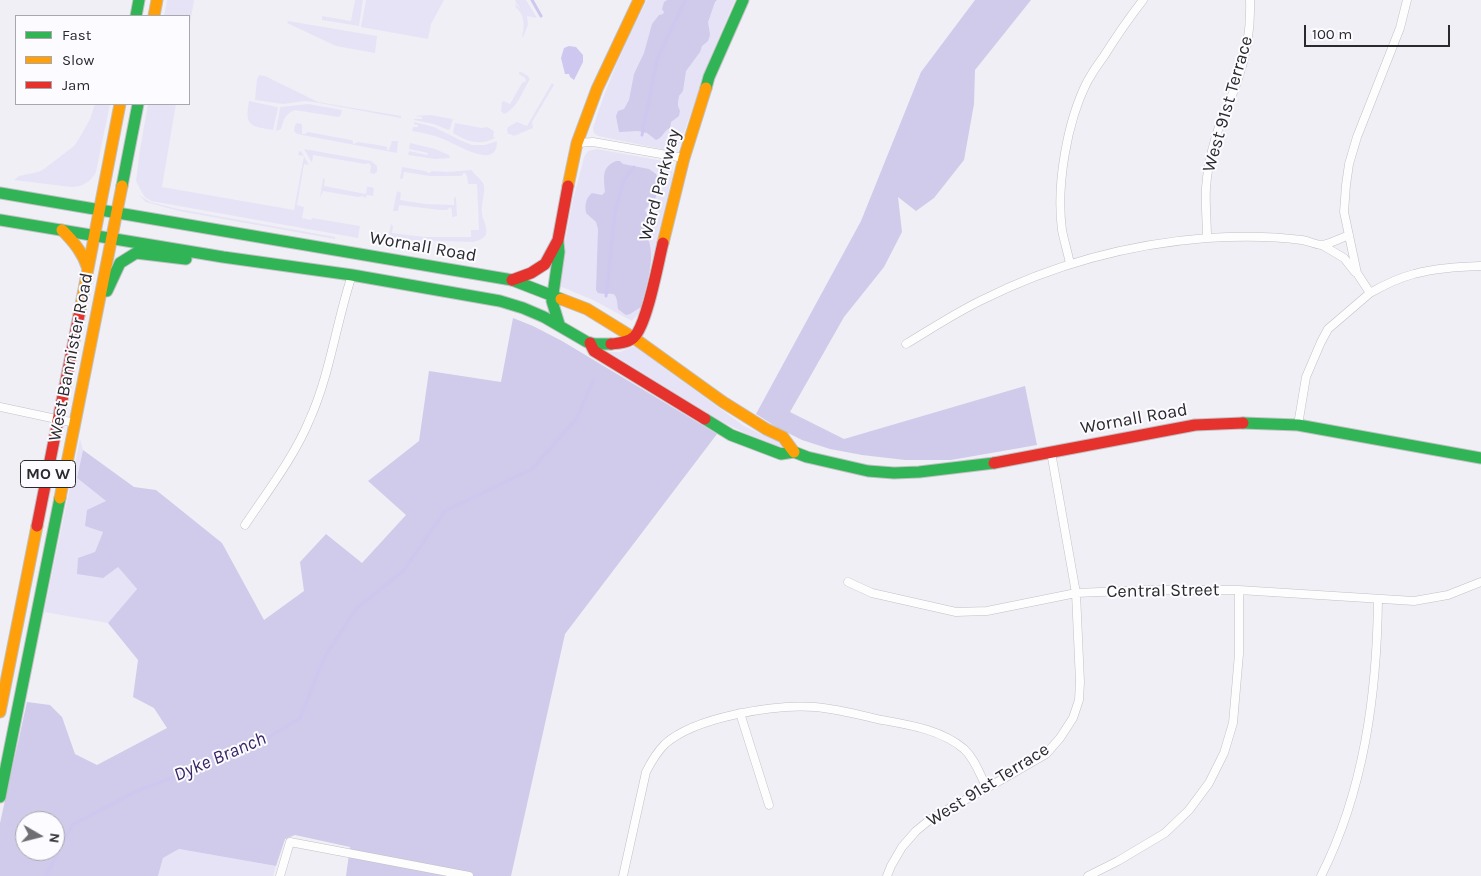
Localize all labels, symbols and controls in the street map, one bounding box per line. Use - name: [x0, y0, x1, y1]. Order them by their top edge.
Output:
- legend: [15, 15, 190, 105]
- scale bar: [1306, 15, 1452, 47]
- text: 100 m: [1312, 25, 1352, 43]
- text: Fast: [62, 26, 91, 44]
- street label: West 91st Terrace: [1198, 33, 1258, 175]
- text: Slow: [62, 51, 94, 69]
- text: Jam: [62, 76, 90, 94]
- street label: Ward Parkway: [635, 127, 685, 243]
- street label: Wornall Road: [368, 227, 478, 267]
- street label: West Bannister Road: [44, 271, 98, 443]
- street label: Wornall Road: [1079, 399, 1189, 439]
- road number: MO W: [20, 460, 76, 488]
- street label: Central Street: [1106, 579, 1220, 603]
- water label: Dyke Branch: [170, 727, 270, 787]
- street label: West 91st Terrace: [923, 739, 1053, 831]
- north arrow: [15, 811, 65, 861]
- text: N: [45, 832, 63, 844]

